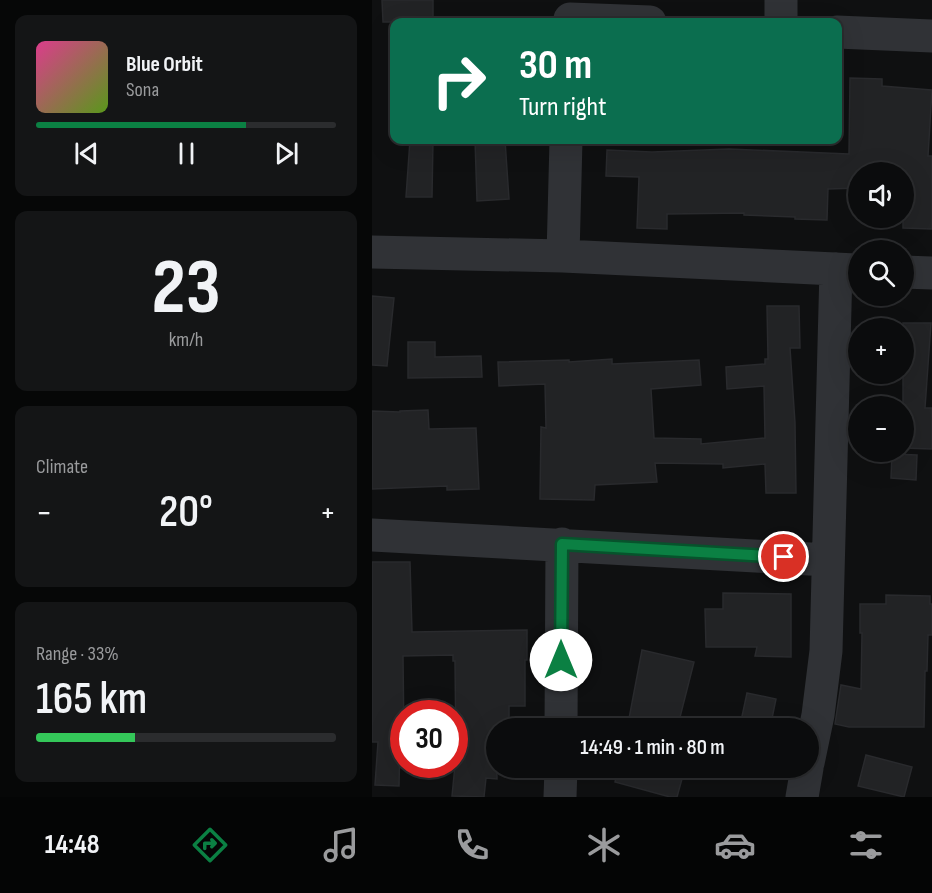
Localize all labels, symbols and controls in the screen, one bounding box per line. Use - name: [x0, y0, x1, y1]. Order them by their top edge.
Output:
- text: 30 m: [519, 40, 592, 91]
- icon: right: [420, 42, 498, 120]
- text: Blue Orbit: [126, 51, 203, 78]
- text: Sona: [126, 78, 159, 102]
- text: Turn right: [519, 91, 606, 123]
- icon: previous: [70, 137, 103, 170]
- icon: pause: [170, 137, 203, 170]
- icon: next: [270, 137, 303, 170]
- map controls: [848, 162, 914, 462]
- button: sound: [848, 162, 914, 228]
- button: search: [848, 240, 914, 306]
- text: 23: [151, 242, 221, 335]
- button: +: [848, 318, 914, 384]
- text: km/h: [169, 328, 203, 352]
- button: −: [848, 396, 914, 462]
- text: Climate: [36, 455, 88, 479]
- text: 20°: [159, 485, 213, 540]
- text: −: [36, 493, 52, 533]
- text: +: [320, 493, 336, 533]
- pin: [758, 531, 809, 582]
- icon: arrive: [767, 540, 800, 573]
- position arrow: [529, 628, 593, 692]
- text: Range · 33%: [36, 642, 119, 666]
- text: 165 km: [36, 672, 147, 727]
- speed limit sign: 30: [390, 700, 468, 778]
- text: 14:49 · 1 min · 80 m: [580, 734, 725, 761]
- icon: directions: [189, 824, 231, 866]
- icon: music: [320, 824, 362, 866]
- icon: phone: [451, 824, 493, 866]
- icon: climate: [583, 824, 625, 866]
- icon: car: [714, 824, 756, 866]
- icon: filters: [845, 824, 887, 866]
- text: 14:48: [45, 829, 99, 861]

